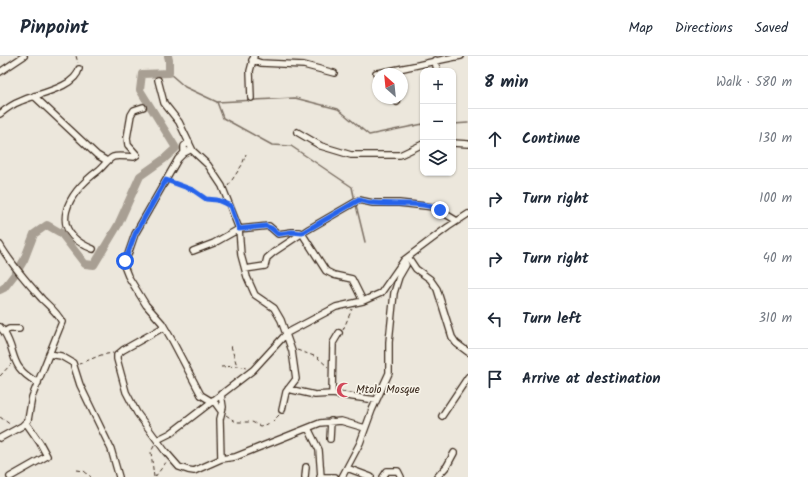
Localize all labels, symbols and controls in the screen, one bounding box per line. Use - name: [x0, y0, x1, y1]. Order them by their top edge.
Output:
- text: Pinpoint: [20, 13, 89, 43]
- text: Map: [628, 17, 653, 39]
- text: Directions: [675, 17, 733, 39]
- text: Saved: [755, 17, 788, 39]
- north arrow: [372, 68, 408, 104]
- map controls: [420, 68, 456, 176]
- button: +: [420, 68, 456, 104]
- text: 8 min: [484, 69, 528, 96]
- text: Walk · 580 m: [716, 72, 792, 93]
- button: −: [420, 104, 456, 140]
- text: Continue: [522, 127, 580, 151]
- icon: ahead: [484, 128, 506, 150]
- text: 130 m: [758, 128, 792, 149]
- button: layers: [420, 140, 456, 176]
- text: Turn right: [522, 187, 589, 211]
- icon: right: [484, 188, 506, 210]
- text: 100 m: [759, 188, 792, 209]
- route end: [431, 201, 449, 219]
- text: Turn right: [522, 247, 589, 271]
- icon: right: [484, 248, 506, 270]
- text: 40 m: [763, 248, 792, 269]
- route start: [116, 252, 134, 270]
- text: Turn left: [522, 307, 582, 331]
- icon: left: [484, 308, 506, 330]
- text: 310 m: [758, 308, 792, 329]
- text: Arrive at destination: [522, 367, 661, 391]
- icon: arrive: [484, 368, 506, 390]
- mosque icon: Mtolo Mosque: [335, 381, 353, 399]
- place label: Mtolo Mosque: [356, 381, 420, 399]

